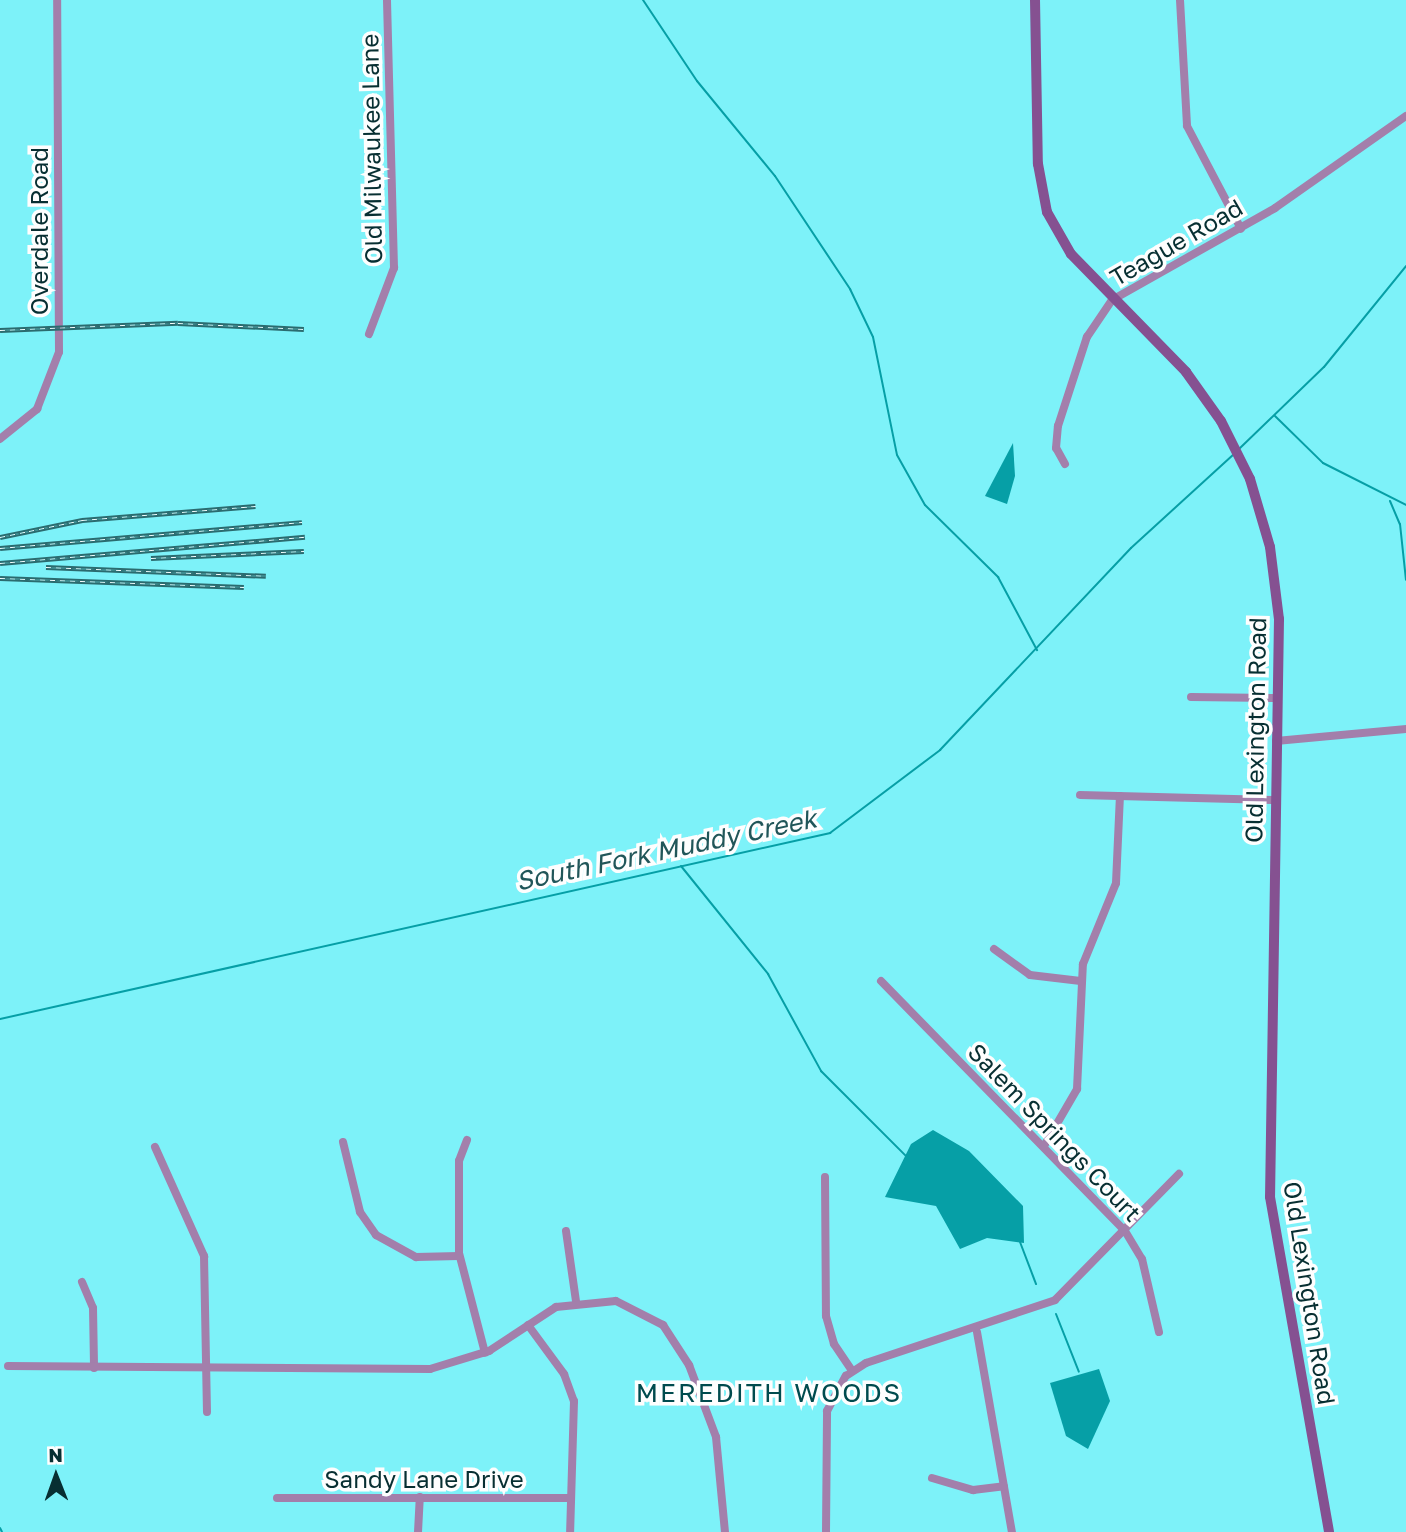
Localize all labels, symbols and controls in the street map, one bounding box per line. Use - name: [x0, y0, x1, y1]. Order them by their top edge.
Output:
- street label: Old Milwaukee Lane: [355, 33, 387, 265]
- street label: Overdale Road: [25, 147, 53, 315]
- street label: Teague Road: [1105, 192, 1247, 292]
- street label: Old Lexington Road: [1239, 617, 1271, 843]
- water label: South Fork Muddy Creek: [513, 803, 819, 897]
- street label: Salem Springs Court: [963, 1037, 1147, 1227]
- street label: Old Lexington Road: [1278, 1179, 1342, 1407]
- district label: MEREDITH WOODS: [637, 1377, 901, 1409]
- north arrow: [21, 1441, 91, 1511]
- text: N: [48, 1443, 63, 1466]
- street label: Sandy Lane Drive: [324, 1465, 524, 1493]

